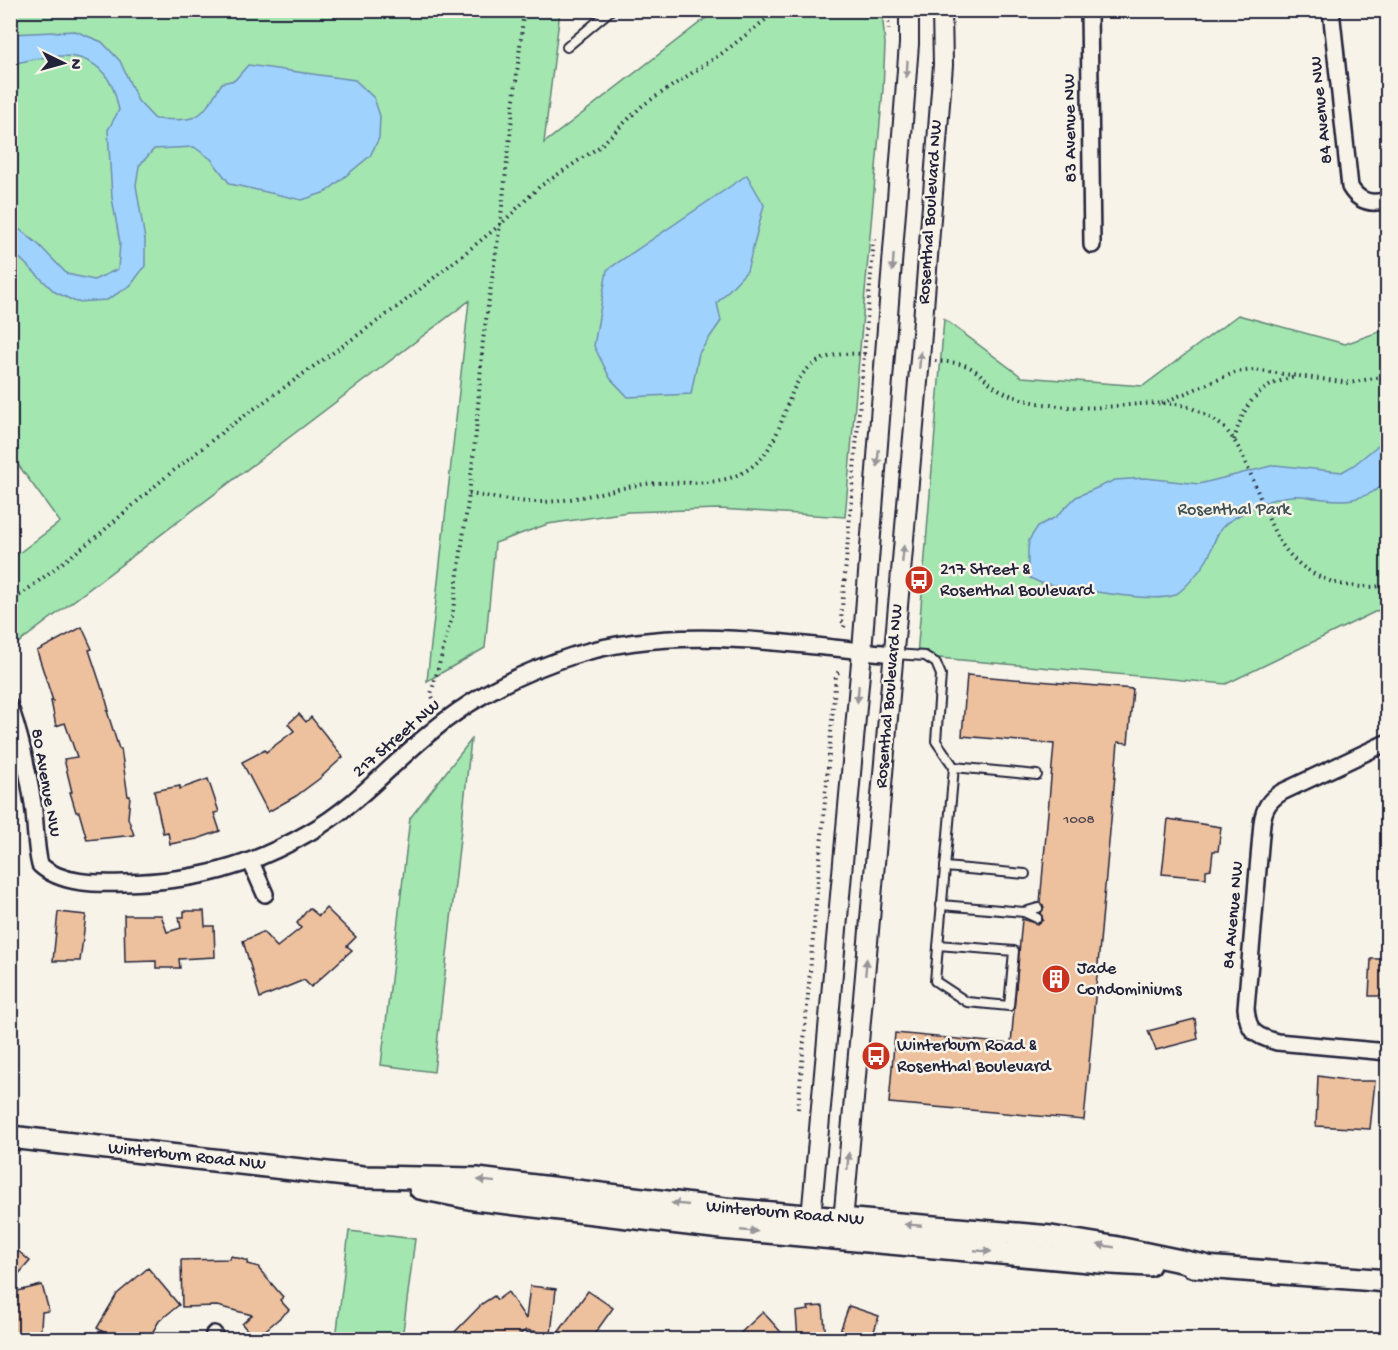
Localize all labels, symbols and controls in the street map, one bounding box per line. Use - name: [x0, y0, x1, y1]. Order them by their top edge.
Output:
- north arrow: [33, 33, 93, 93]
- street label: 84 Avenue NW: [1306, 55, 1338, 165]
- text: N: [64, 58, 84, 71]
- one-way arrow: [902, 59, 912, 78]
- street label: 83 Avenue NW: [1060, 73, 1082, 183]
- street label: Rosenthal Boulevard NW: [914, 119, 948, 305]
- one-way arrow: [888, 254, 897, 273]
- one-way arrow: [915, 350, 924, 369]
- one-way arrow: [873, 448, 883, 467]
- park label: Rosenthal Park: [1178, 500, 1292, 521]
- one-way arrow: [898, 544, 908, 563]
- place label: 217 Street & Rosenthal Boulevard: [940, 560, 1095, 602]
- bus stop icon: 217 Street & Rosenthal Boulevard: [903, 564, 935, 596]
- street label: Rosenthal Boulevard NW: [871, 603, 909, 789]
- one-way arrow: [854, 685, 863, 704]
- street label: 217 Street NW: [349, 695, 445, 783]
- street label: 80 Avenue NW: [25, 727, 65, 839]
- house number: 1008: [1062, 811, 1095, 829]
- street label: 84 Avenue NW: [1219, 860, 1249, 970]
- one-way arrow: [861, 957, 871, 976]
- place label: Jade Condominiums: [1077, 959, 1183, 1001]
- building icon: Jade Condominiums: [1040, 963, 1072, 995]
- place label: Winterburn Road & Rosenthal Boulevard: [897, 1036, 1052, 1078]
- bus stop icon: Winterburn Road & Rosenthal Boulevard: [860, 1040, 892, 1072]
- street label: Winterburn Road NW: [107, 1138, 267, 1176]
- one-way arrow: [843, 1151, 853, 1170]
- one-way arrow: [477, 1176, 496, 1185]
- street label: Winterburn Road NW: [705, 1197, 865, 1231]
- one-way arrow: [671, 1199, 690, 1209]
- one-way arrow: [903, 1220, 922, 1230]
- one-way arrow: [740, 1226, 759, 1235]
- one-way arrow: [1097, 1241, 1116, 1250]
- one-way arrow: [974, 1246, 993, 1256]

